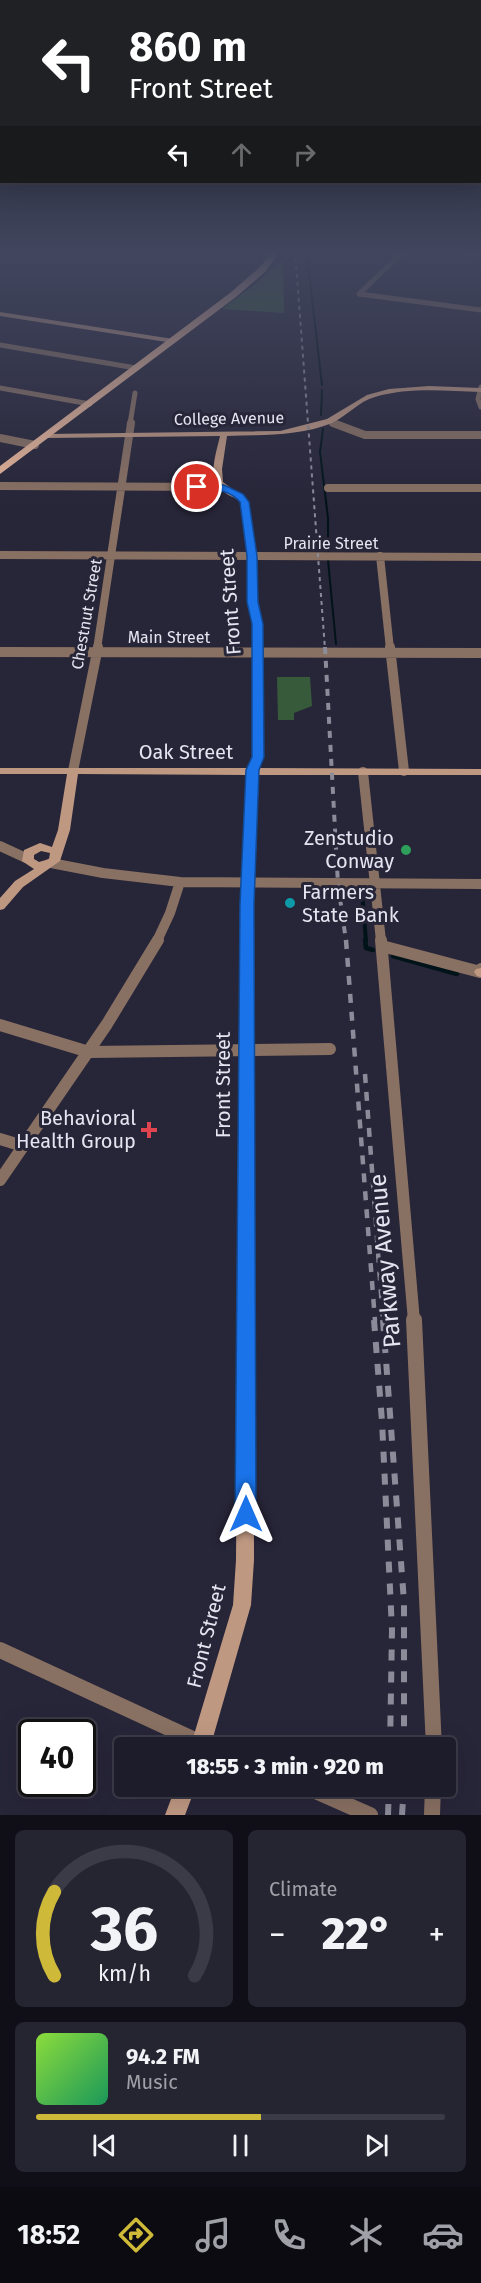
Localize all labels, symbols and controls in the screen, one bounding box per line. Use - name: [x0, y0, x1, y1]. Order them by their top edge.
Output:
- text: 860 m: [129, 22, 247, 72]
- icon: left: [30, 24, 108, 102]
- text: Front Street: [129, 73, 273, 105]
- icon: left: [162, 138, 195, 171]
- icon: ahead: [225, 138, 258, 171]
- icon: right: [288, 138, 321, 171]
- street label: College Avenue: [174, 408, 284, 429]
- pin: [171, 461, 222, 512]
- icon: arrive: [180, 470, 213, 503]
- street label: Prairie Street: [284, 534, 379, 553]
- street label: Front Street: [214, 547, 246, 656]
- street label: Chestnut Street: [67, 557, 106, 671]
- street label: Main Street: [128, 628, 211, 647]
- street label: Oak Street: [139, 740, 234, 764]
- place label: Zenstudio Conway: [304, 826, 394, 873]
- marker: Zenstudio Conway: [399, 843, 413, 857]
- place label: Farmers State Bank: [302, 880, 400, 927]
- marker: Farmers State Bank: [283, 896, 297, 910]
- street label: Front Street: [211, 1031, 235, 1138]
- place label: Behavioral Health Group: [16, 1106, 136, 1153]
- marker: Behavioral Health Group: [140, 1121, 158, 1139]
- street label: Parkway Avenue: [363, 1173, 407, 1349]
- position arrow: [214, 1482, 278, 1546]
- street label: Front Street: [181, 1581, 231, 1691]
- speed limit sign: 40: [18, 1719, 96, 1797]
- text: 18:55 · 3 min · 920 m: [186, 1753, 384, 1780]
- text: Climate: [269, 1877, 337, 1901]
- text: 36: [89, 1892, 158, 1967]
- text: 22°: [322, 1907, 392, 1961]
- text: −: [269, 1915, 286, 1955]
- text: +: [429, 1915, 445, 1955]
- text: km/h: [97, 1961, 151, 1987]
- text: 94.2 FM: [126, 2043, 200, 2070]
- text: Music: [126, 2070, 178, 2094]
- icon: previous: [88, 2129, 121, 2162]
- icon: pause: [224, 2129, 257, 2162]
- icon: next: [360, 2129, 393, 2162]
- icon: directions: [115, 2214, 157, 2256]
- icon: music: [192, 2214, 234, 2256]
- icon: phone: [268, 2214, 310, 2256]
- icon: climate: [345, 2214, 387, 2256]
- icon: car: [422, 2214, 464, 2256]
- text: 18:52: [17, 2219, 80, 2251]

